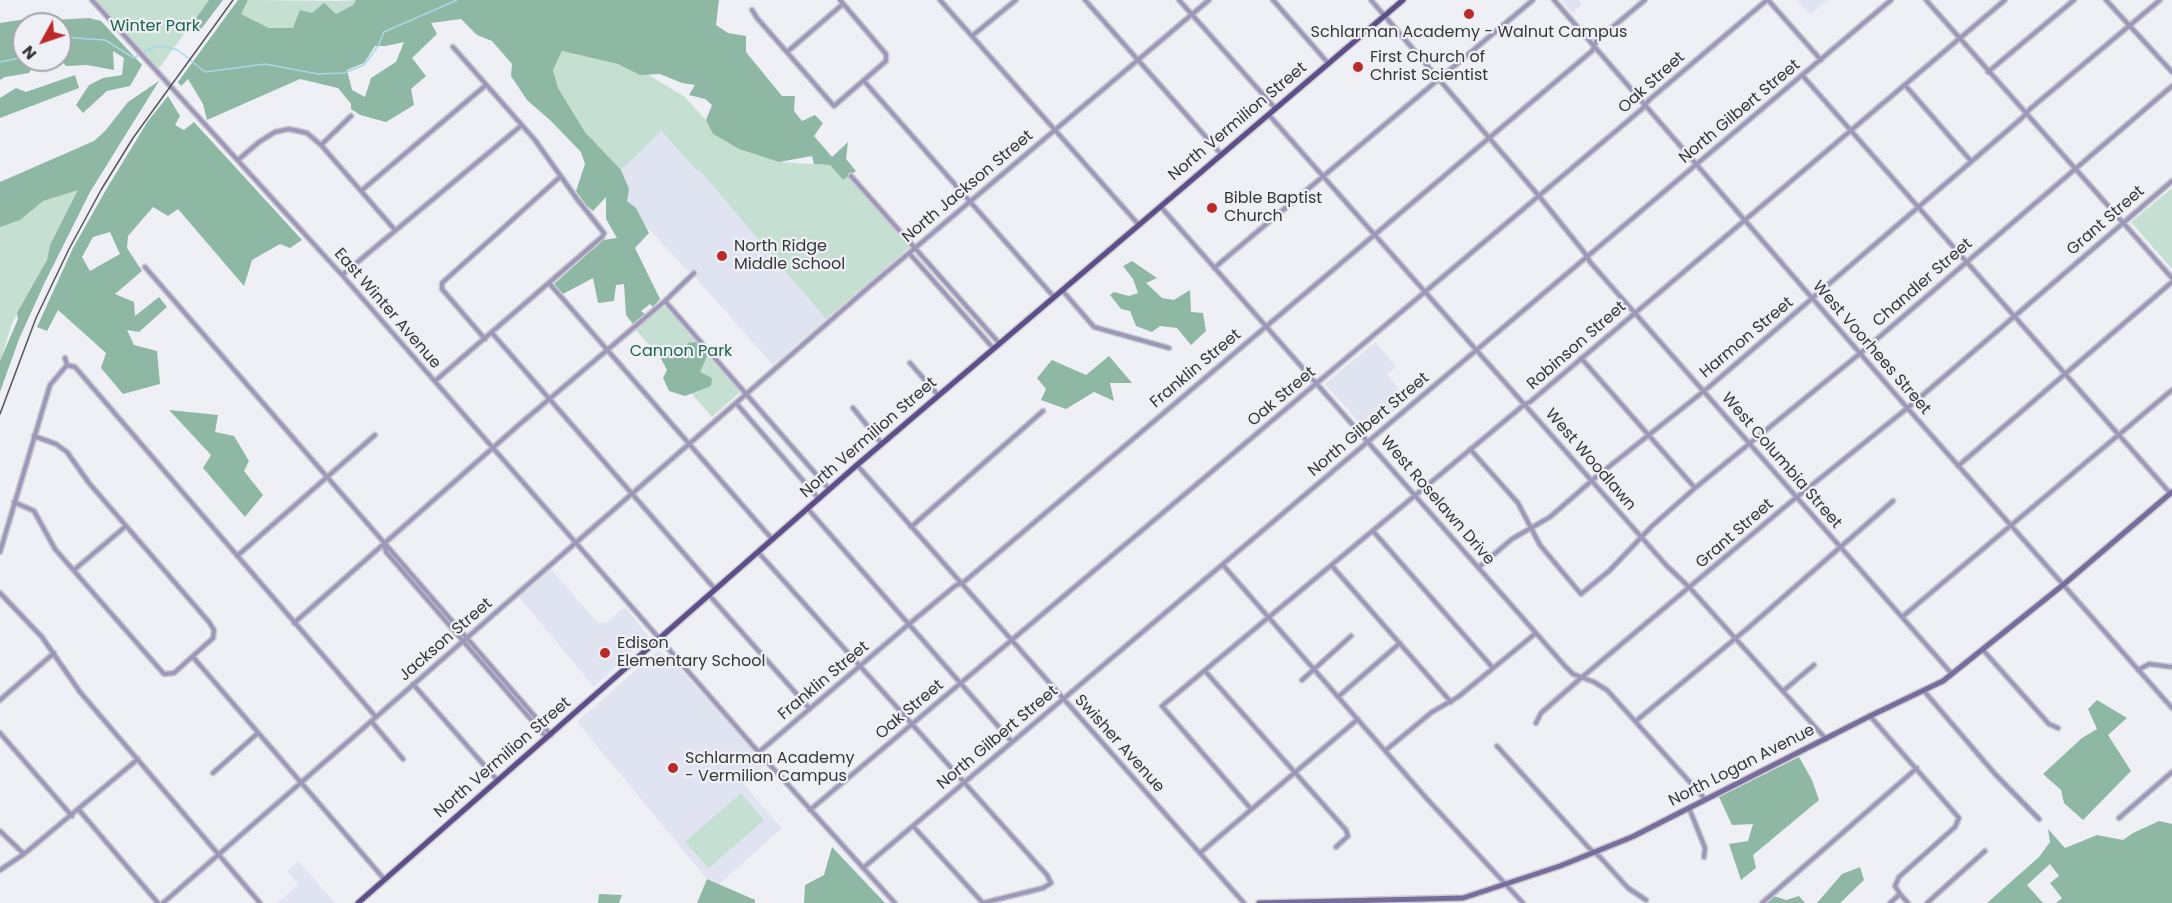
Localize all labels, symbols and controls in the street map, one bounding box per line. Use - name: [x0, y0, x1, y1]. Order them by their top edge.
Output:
- marker: Schlarman Academy - Walnut Campus: [1462, 7, 1476, 21]
- north arrow: [12, 12, 72, 72]
- park label: Winter Park: [110, 17, 200, 37]
- place label: Schlarman Academy - Walnut Campus: [1311, 23, 1627, 43]
- text: N: [17, 41, 42, 65]
- place label: First Church of Christ Scientist: [1370, 48, 1488, 86]
- street label: Oak Street: [1615, 48, 1689, 118]
- street label: North Gilbert Street: [1676, 56, 1804, 168]
- street label: North Vermilion Street: [1165, 59, 1311, 185]
- marker: First Church of Christ Scientist: [1351, 60, 1365, 74]
- street label: North Jackson Street: [899, 127, 1037, 247]
- street label: Grant Street: [2063, 182, 2149, 260]
- place label: Bible Baptist Church: [1224, 189, 1322, 227]
- marker: Bible Baptist Church: [1205, 201, 1219, 215]
- street label: Chandler Street: [1869, 235, 1977, 331]
- place label: North Ridge Middle School: [734, 237, 845, 275]
- street label: East Winter Avenue: [329, 245, 445, 373]
- marker: North Ridge Middle School: [715, 249, 729, 263]
- street label: West Voorhees Street: [1808, 277, 1934, 419]
- street label: Harmon Street: [1696, 293, 1798, 383]
- street label: Robinson Street: [1524, 298, 1630, 394]
- street label: Franklin Street: [1147, 325, 1245, 413]
- park label: Cannon Park: [630, 342, 732, 362]
- street label: Oak Street: [1244, 363, 1320, 431]
- street label: North Gilbert Street: [1305, 369, 1433, 481]
- street label: North Vermilion Street: [797, 374, 941, 502]
- street label: West Columbia Street: [1717, 389, 1845, 533]
- street label: West Woodlawn: [1540, 405, 1640, 515]
- street label: West Roselawn Drive: [1376, 433, 1498, 569]
- street label: Grant Street: [1692, 495, 1778, 573]
- street label: Jackson Street: [395, 594, 497, 686]
- place label: Edison Elementary School: [617, 634, 765, 672]
- street label: Franklin Street: [775, 637, 873, 725]
- marker: Edison Elementary School: [598, 646, 612, 660]
- street label: Oak Street: [872, 676, 948, 744]
- street label: North Gilbert Street: [934, 682, 1062, 794]
- street label: Swisher Avenue: [1070, 691, 1168, 797]
- street label: North Vermilion Street: [431, 694, 575, 822]
- street label: North Logan Avenue: [1666, 721, 1818, 811]
- place label: Schlarman Academy - Vermilion Campus: [685, 749, 854, 787]
- marker: Schlarman Academy - Vermilion Campus: [666, 761, 680, 775]

